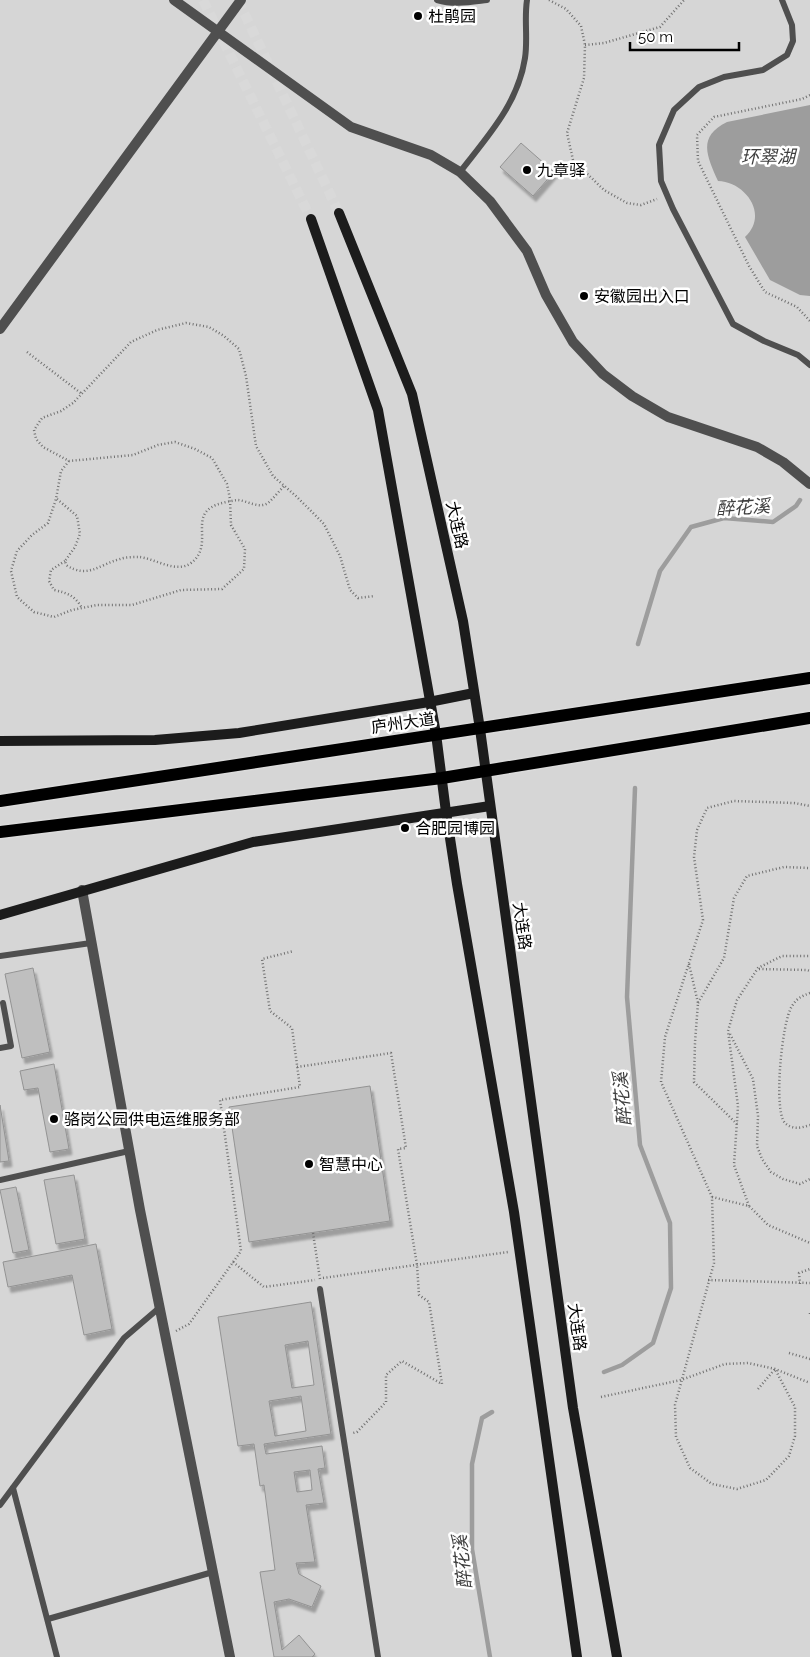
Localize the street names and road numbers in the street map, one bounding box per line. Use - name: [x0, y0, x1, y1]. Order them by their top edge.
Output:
- street label: 大连路: [442, 499, 472, 551]
- street label: 庐州大道: [370, 709, 436, 737]
- street label: 大连路: [509, 901, 535, 951]
- street label: 大连路: [564, 1302, 590, 1352]

